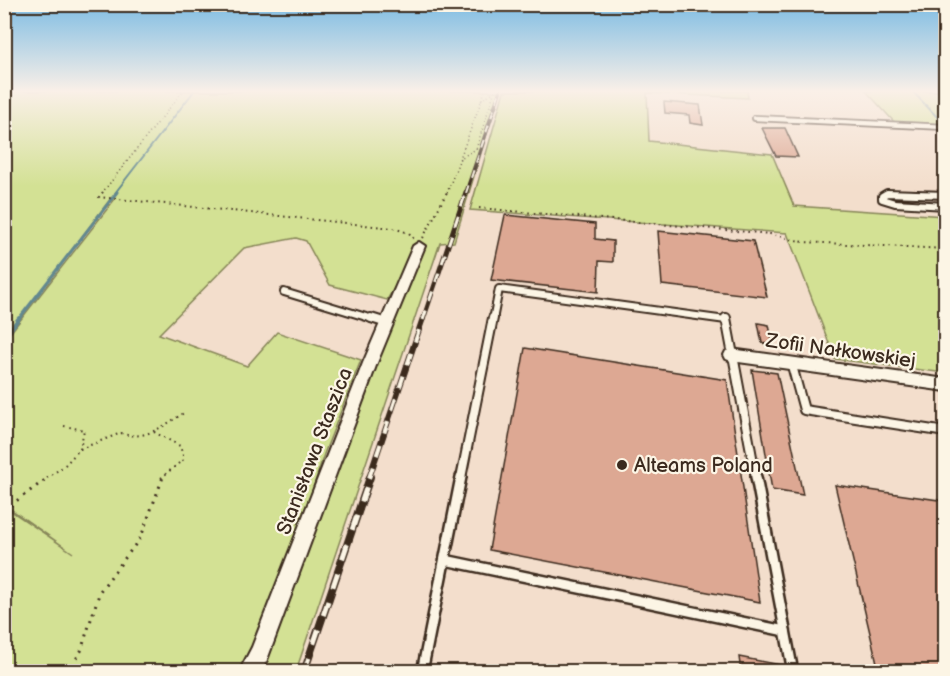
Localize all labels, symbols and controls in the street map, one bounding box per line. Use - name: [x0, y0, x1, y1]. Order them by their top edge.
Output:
- street label: Zofii Nałkowskiej: [763, 328, 917, 373]
- street label: Stanisława Staszica: [272, 364, 358, 538]
- place label: Alteams Poland: [634, 454, 773, 478]
- marker: Alteams Poland: [615, 458, 629, 472]

